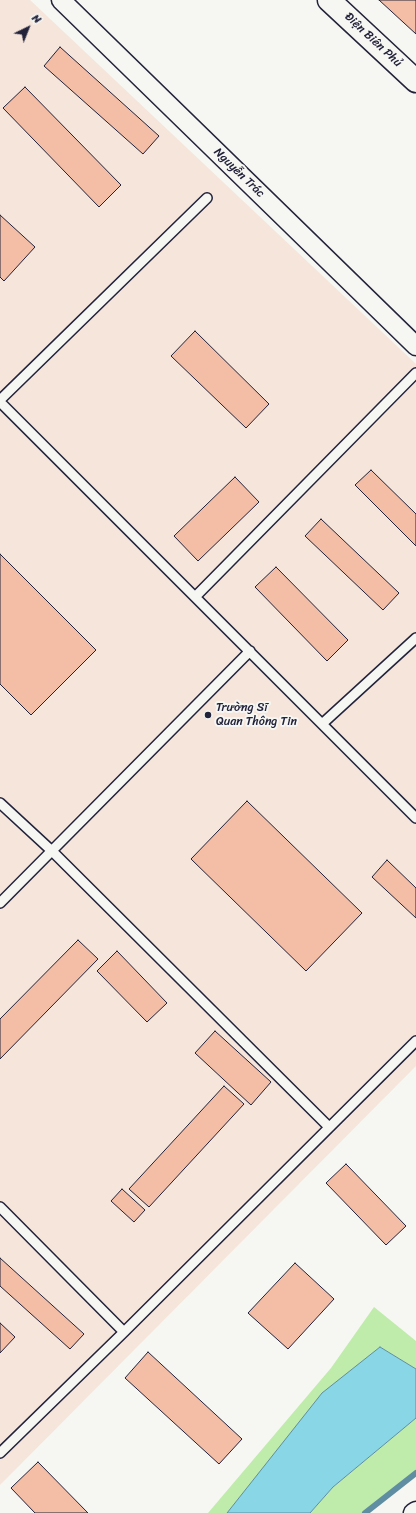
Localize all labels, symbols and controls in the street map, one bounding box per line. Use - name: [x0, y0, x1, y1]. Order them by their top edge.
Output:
- north arrow: [8, 8, 48, 48]
- text: N: [27, 9, 46, 28]
- street label: Điện Biên Phủ: [341, 10, 405, 70]
- street label: Nguyễn Trác: [211, 145, 267, 201]
- place label: Trường Sĩ Quan Thông Tin: [216, 701, 297, 729]
- marker: Trường Sĩ Quan Thông Tin: [203, 710, 213, 720]

